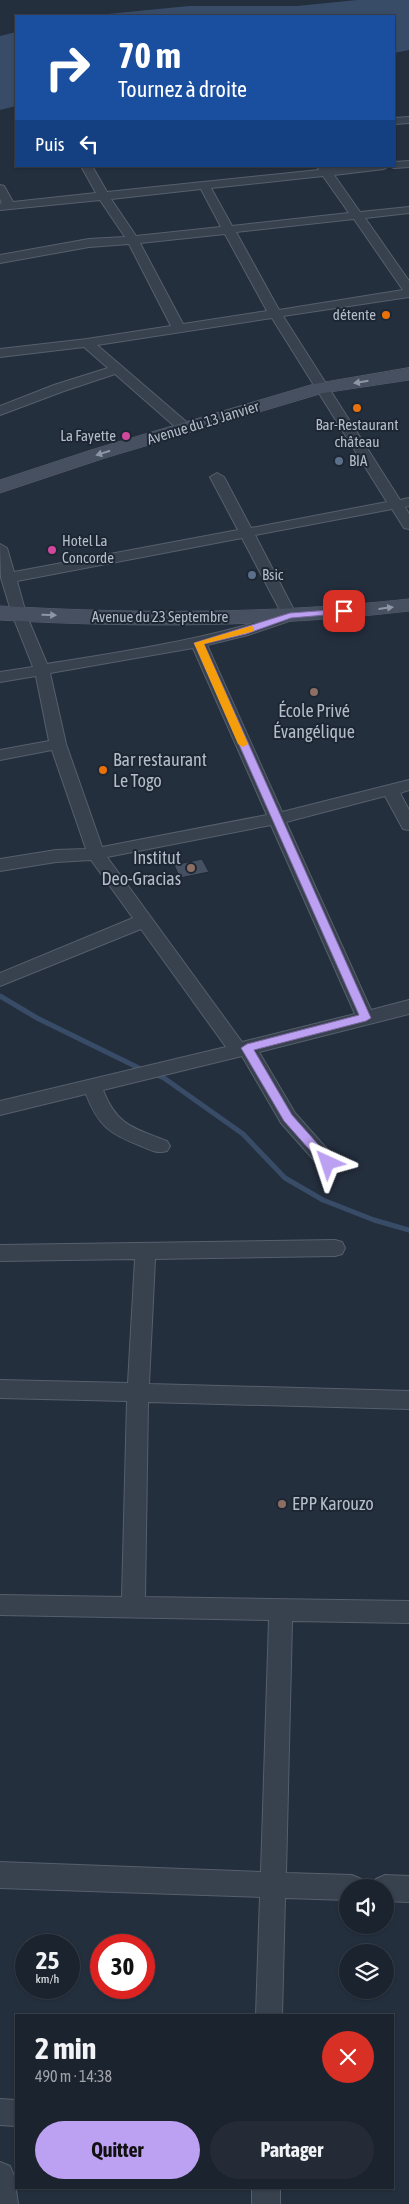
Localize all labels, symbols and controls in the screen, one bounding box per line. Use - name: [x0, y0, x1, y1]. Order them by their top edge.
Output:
- icon: right: [35, 35, 100, 100]
- text: 70 m: [118, 35, 181, 75]
- text: Tournez à droite: [118, 76, 247, 102]
- icon: left: [75, 130, 103, 158]
- text: Puis: [35, 133, 65, 155]
- place label: détente: [333, 306, 376, 323]
- marker: détente: [380, 309, 392, 321]
- one-way arrow: [352, 378, 368, 386]
- street label: Avenue du 13 Janvier: [145, 397, 261, 448]
- marker: Bar-Restaurant château: [351, 402, 363, 414]
- place label: Bar-Restaurant château: [315, 416, 399, 450]
- place label: La Fayette: [60, 427, 116, 444]
- marker: La Fayette: [120, 430, 132, 442]
- one-way arrow: [96, 449, 111, 457]
- place label: BIA: [349, 452, 368, 469]
- marker: BIA: [333, 455, 345, 467]
- place label: Hotel La Concorde: [62, 532, 114, 566]
- marker: Hotel La Concorde: [46, 544, 58, 556]
- place label: Bsic: [262, 566, 284, 583]
- marker: Bsic: [246, 569, 258, 581]
- pin: [323, 590, 365, 632]
- icon: arrive: [330, 597, 358, 625]
- one-way arrow: [378, 604, 394, 612]
- street label: Avenue du 23 Septembre: [92, 608, 228, 625]
- one-way arrow: [41, 612, 57, 620]
- marker: École Privé Évangélique: [308, 686, 320, 698]
- place label: École Privé Évangélique: [273, 700, 355, 742]
- place label: Bar restaurant Le Togo: [113, 749, 207, 791]
- marker: Bar restaurant Le Togo: [97, 764, 109, 776]
- place label: Institut Deo-Gracias: [101, 847, 181, 889]
- marker: Institut Deo-Gracias: [185, 862, 197, 874]
- position arrow: [301, 1136, 353, 1188]
- place label: EPP Karouzo: [292, 1493, 374, 1514]
- marker: EPP Karouzo: [276, 1498, 288, 1510]
- map controls: [339, 1879, 394, 1999]
- button: sound: [339, 1879, 394, 1934]
- speed limit sign: 30: [90, 1934, 155, 1999]
- button: layers: [339, 1944, 394, 1999]
- text: 25: [36, 1946, 59, 1974]
- text: km/h: [36, 1972, 59, 1986]
- text: 2 min: [35, 2031, 96, 2065]
- button: close: [322, 2031, 374, 2083]
- text: 490 m · 14:38: [35, 2067, 112, 2085]
- button: Quitter: [35, 2121, 200, 2179]
- button: Partager: [210, 2121, 374, 2179]

